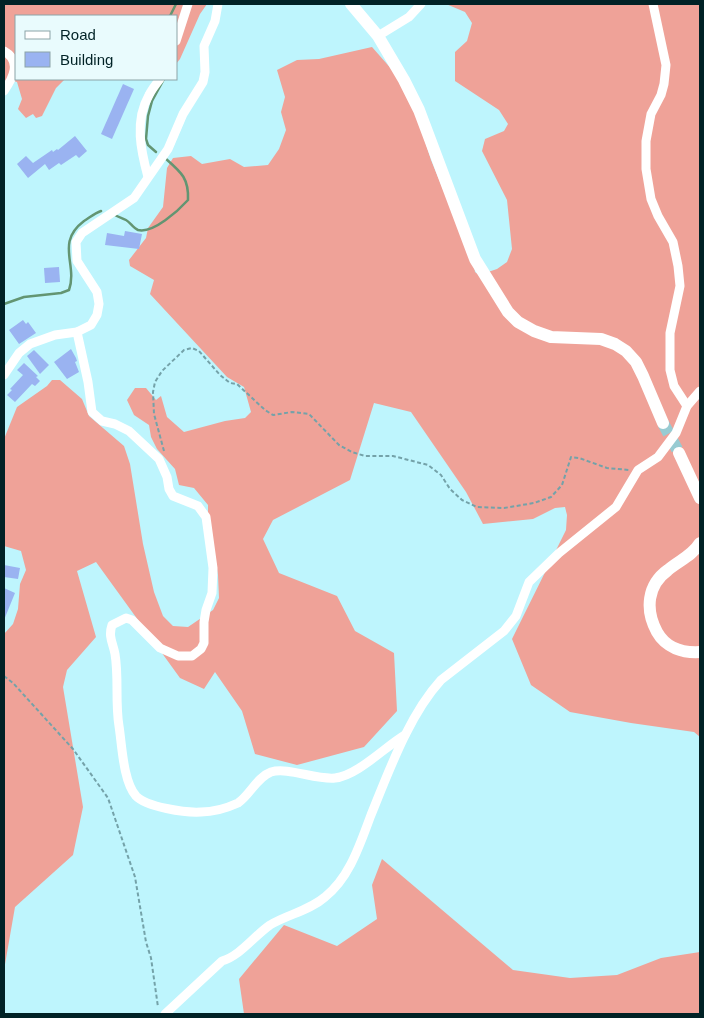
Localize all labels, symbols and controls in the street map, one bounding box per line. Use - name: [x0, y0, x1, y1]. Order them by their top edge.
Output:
- legend: [15, 15, 178, 80]
- text: Road: [60, 26, 96, 43]
- text: Building: [60, 51, 113, 68]

